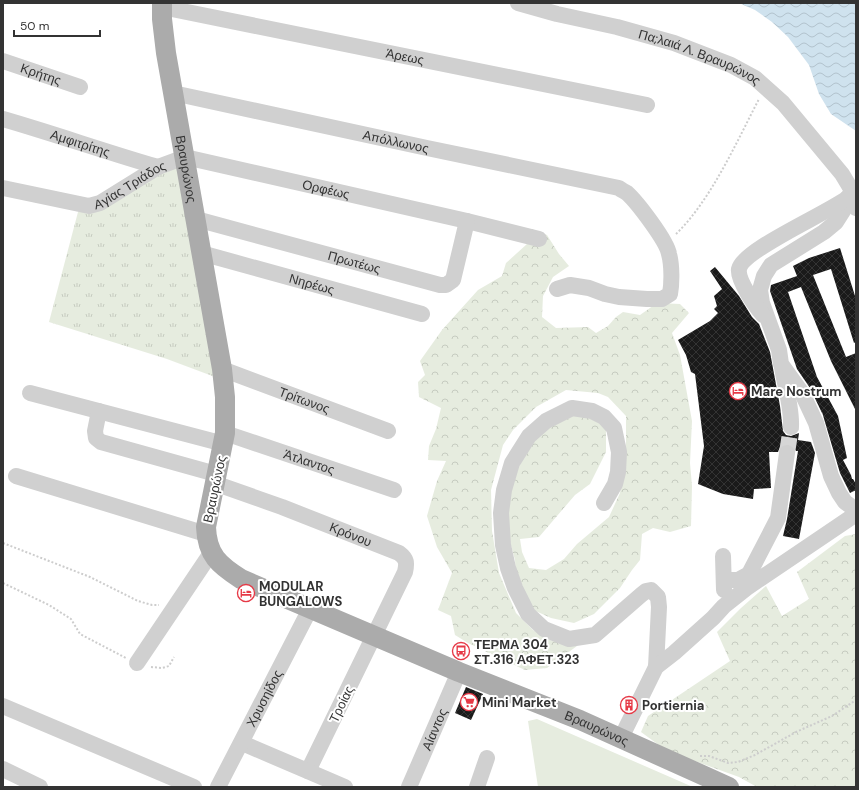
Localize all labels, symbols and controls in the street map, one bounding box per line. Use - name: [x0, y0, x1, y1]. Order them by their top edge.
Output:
- scale bar: [14, 12, 100, 38]
- text: 50 m: [20, 18, 49, 34]
- street label: Πα;λαιά Λ. Βραυρώνος: [637, 25, 765, 89]
- street label: Άρεως: [385, 44, 425, 69]
- street label: Κρήτης: [18, 60, 63, 89]
- street label: Αμφιτρίτης: [48, 126, 112, 161]
- street label: Απόλλωνος: [361, 126, 430, 157]
- street label: Βραυρώνος: [172, 134, 200, 204]
- street label: Αγίας Τριάδος: [92, 157, 168, 213]
- street label: Ορφέως: [301, 176, 351, 203]
- street label: Πρωτέως: [326, 247, 383, 278]
- street label: Νηρέως: [287, 270, 336, 298]
- hotel icon: Mare Nostrum: [728, 381, 748, 401]
- street label: Τρίτωνος: [276, 383, 332, 418]
- place label: Mare Nostrum: [751, 383, 842, 400]
- street label: Άτλαντος: [282, 445, 337, 478]
- street label: Βραυρώνος: [199, 454, 230, 524]
- street label: Κρόνου: [327, 519, 374, 550]
- place label: MODULAR BUNGALOWS: [259, 578, 342, 610]
- hotel icon: MODULAR BUNGALOWS: [236, 583, 256, 603]
- place label: ΤΕΡΜΑ 304 ΣΤ.316 ΑΦΕΤ.323: [474, 636, 580, 668]
- bus stop icon: ΤΕΡΜΑ 304 ΣΤ.316 ΑΦΕΤ.323: [451, 641, 471, 661]
- street label: Χρυσηίδος: [243, 667, 286, 730]
- street label: Τροίας: [325, 683, 358, 726]
- supermarket icon: Mini Market: [459, 692, 479, 712]
- place label: Mini Market: [482, 694, 557, 711]
- building icon: Portiernia: [619, 695, 639, 715]
- place label: Portiernia: [642, 697, 704, 714]
- street label: Αίαντος: [418, 706, 451, 753]
- street label: Βραυρώνος: [562, 707, 631, 750]

